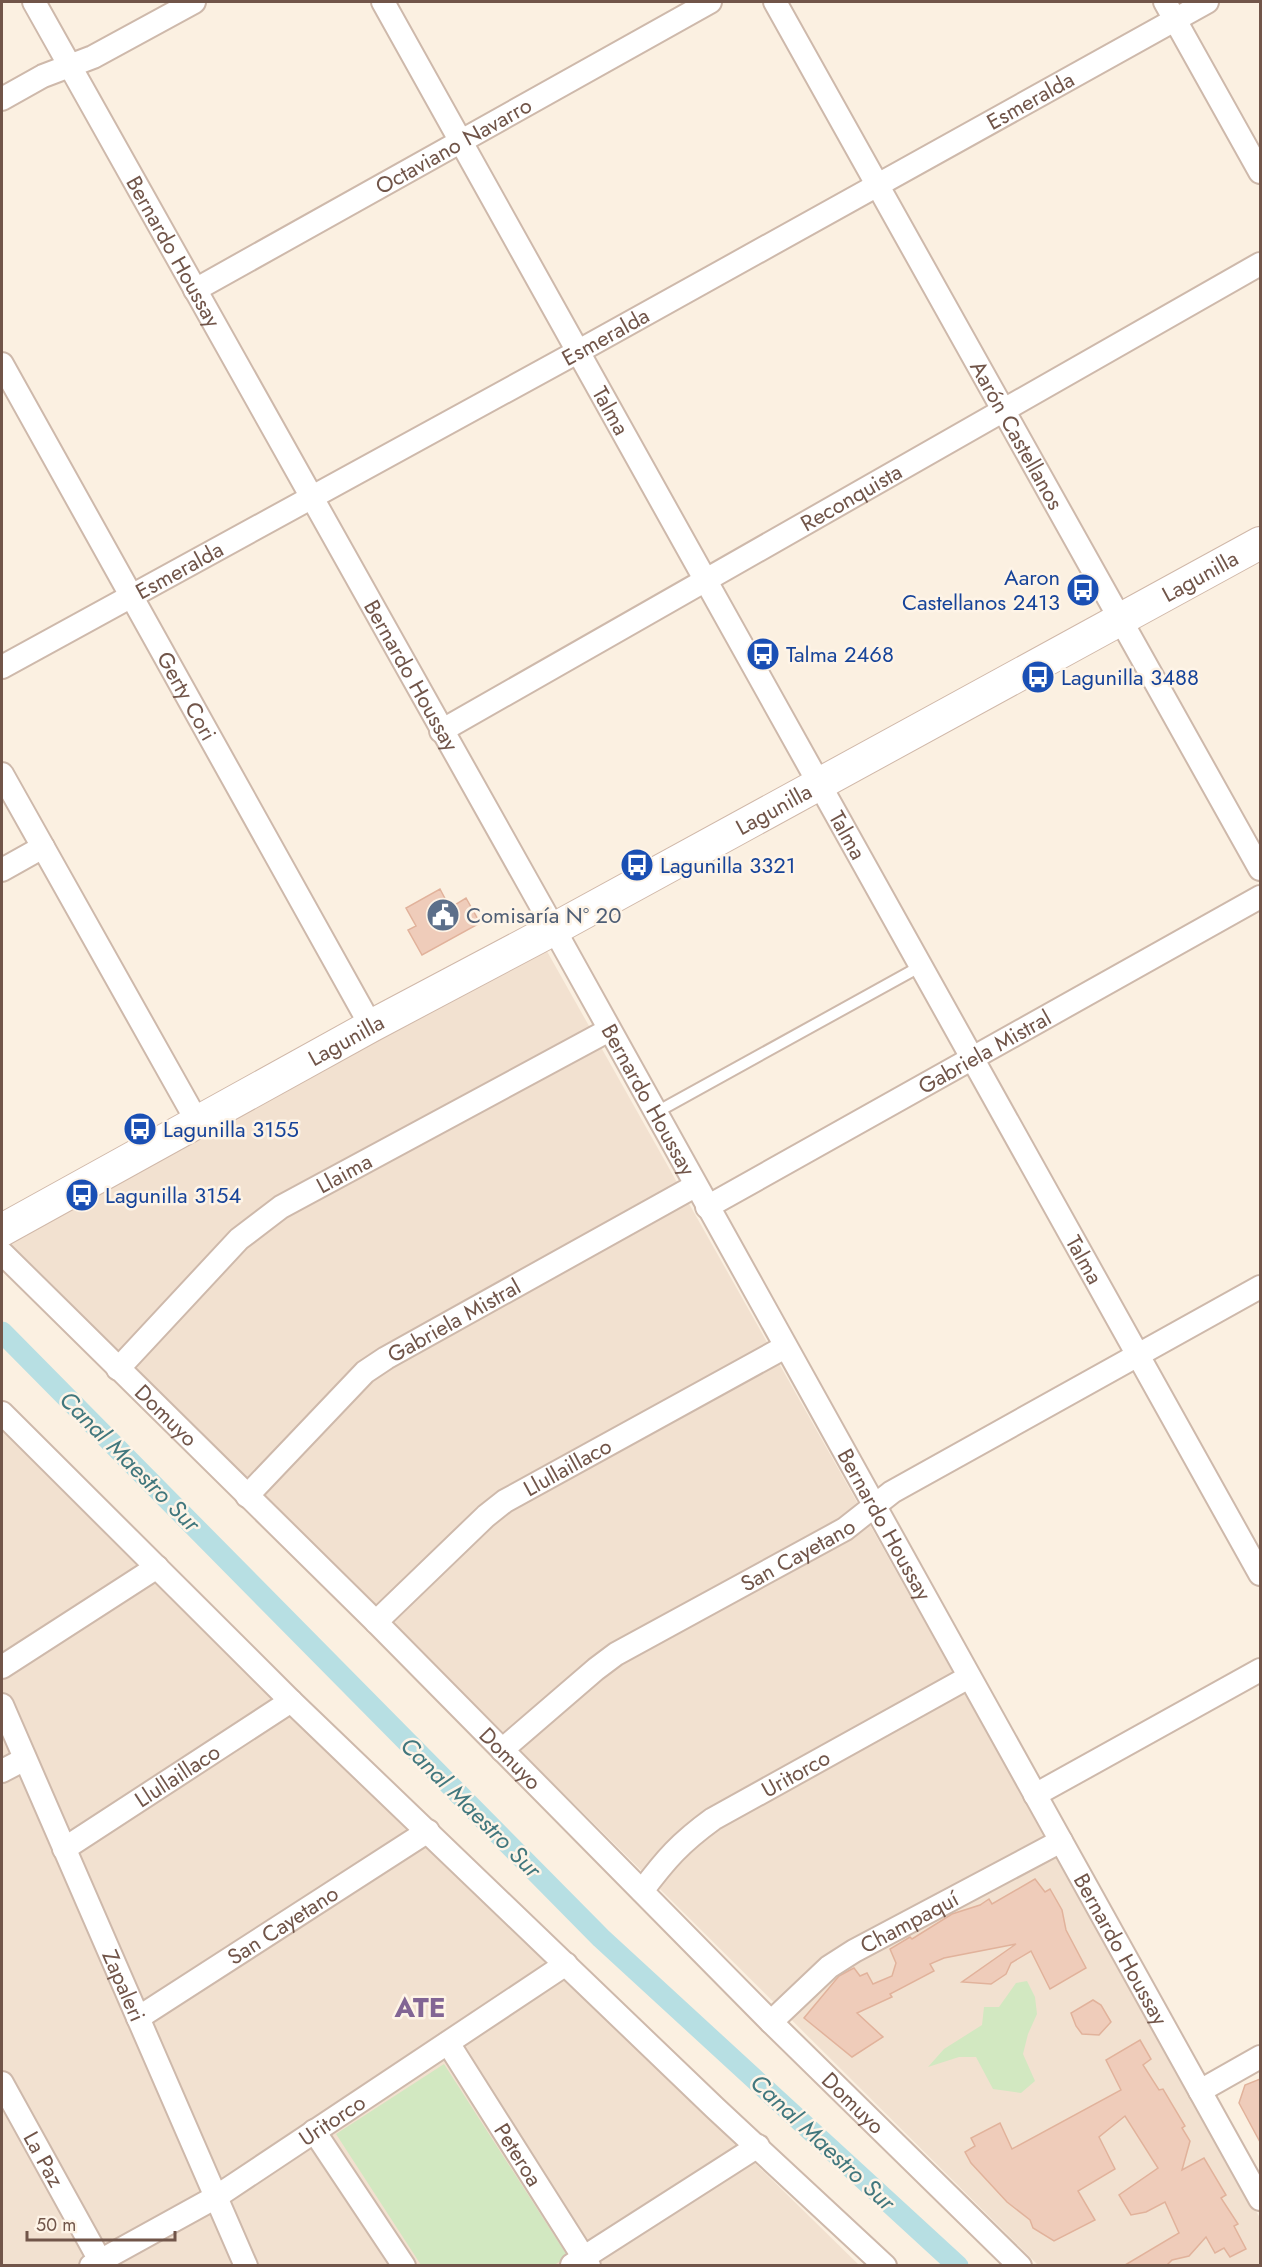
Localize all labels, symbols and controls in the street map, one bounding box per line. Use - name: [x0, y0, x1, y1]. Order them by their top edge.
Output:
- street label: Esmeralda: [980, 63, 1080, 138]
- street label: Octaviano Navarro: [369, 89, 537, 202]
- street label: Bernardo Houssay: [119, 170, 229, 333]
- street label: Esmeralda: [556, 299, 655, 374]
- street label: Aarón Castellanos: [962, 354, 1072, 516]
- street label: Talma: [585, 380, 638, 441]
- street label: Reconquista: [794, 455, 908, 539]
- street label: Esmeralda: [129, 533, 229, 607]
- street label: Lagunilla: [1156, 542, 1244, 610]
- place label: Aaron Castellanos 2413: [902, 561, 1060, 618]
- bus stop icon: Aaron Castellanos 2413: [1065, 572, 1101, 608]
- street label: Bernardo Houssay: [356, 594, 467, 757]
- bus stop icon: Talma 2468: [745, 636, 781, 672]
- place label: Talma 2468: [786, 638, 894, 670]
- street label: Gerty Cori: [149, 645, 225, 746]
- bus stop icon: Lagunilla 3488: [1020, 659, 1056, 695]
- place label: Lagunilla 3488: [1061, 661, 1199, 693]
- street label: Lagunilla: [730, 775, 817, 843]
- street label: Talma: [821, 805, 874, 865]
- bus stop icon: Lagunilla 3321: [619, 847, 655, 883]
- place label: Lagunilla 3321: [660, 849, 796, 881]
- public building icon: Comisaría N° 20: [425, 897, 461, 933]
- place label: Comisaría N° 20: [466, 899, 621, 931]
- street label: Gabriela Mistral: [912, 1001, 1057, 1102]
- street label: Lagunilla: [302, 1006, 390, 1074]
- street label: Bernardo Houssay: [594, 1018, 704, 1182]
- bus stop icon: Lagunilla 3155: [122, 1111, 158, 1147]
- place label: Lagunilla 3155: [163, 1113, 299, 1145]
- street label: Llaima: [310, 1145, 378, 1201]
- bus stop icon: Lagunilla 3154: [64, 1177, 100, 1213]
- place label: Lagunilla 3154: [105, 1179, 241, 1211]
- street label: Talma: [1058, 1229, 1111, 1290]
- street label: Gabriela Mistral: [381, 1270, 526, 1370]
- street label: Domuyo: [128, 1377, 205, 1454]
- water label: Canal Maestro Sur: [52, 1383, 210, 1541]
- street label: Llullaillaco: [517, 1430, 617, 1504]
- street label: Bernardo Houssay: [830, 1443, 940, 1606]
- street label: San Cayetano: [734, 1511, 862, 1599]
- street label: Domuyo: [472, 1720, 549, 1797]
- water label: Canal Maestro Sur: [393, 1729, 551, 1887]
- street label: Llullaillaco: [128, 1736, 226, 1815]
- street label: Uritorco: [755, 1741, 836, 1805]
- street label: Bernardo Houssay: [1066, 1867, 1176, 2031]
- street label: San Cayetano: [221, 1877, 344, 1973]
- street label: Champaquí: [854, 1882, 965, 1961]
- street label: Zapaleri: [94, 1945, 154, 2027]
- district label: ATE: [393, 1987, 446, 2028]
- street label: Domuyo: [815, 2064, 892, 2141]
- water label: Canal Maestro Sur: [743, 2065, 905, 2220]
- street label: Uritorco: [292, 2086, 372, 2154]
- street label: Peteroa: [487, 2117, 551, 2192]
- street label: La Paz: [16, 2126, 72, 2193]
- scale bar: [27, 2204, 176, 2242]
- text: 50 m: [36, 2212, 76, 2238]

